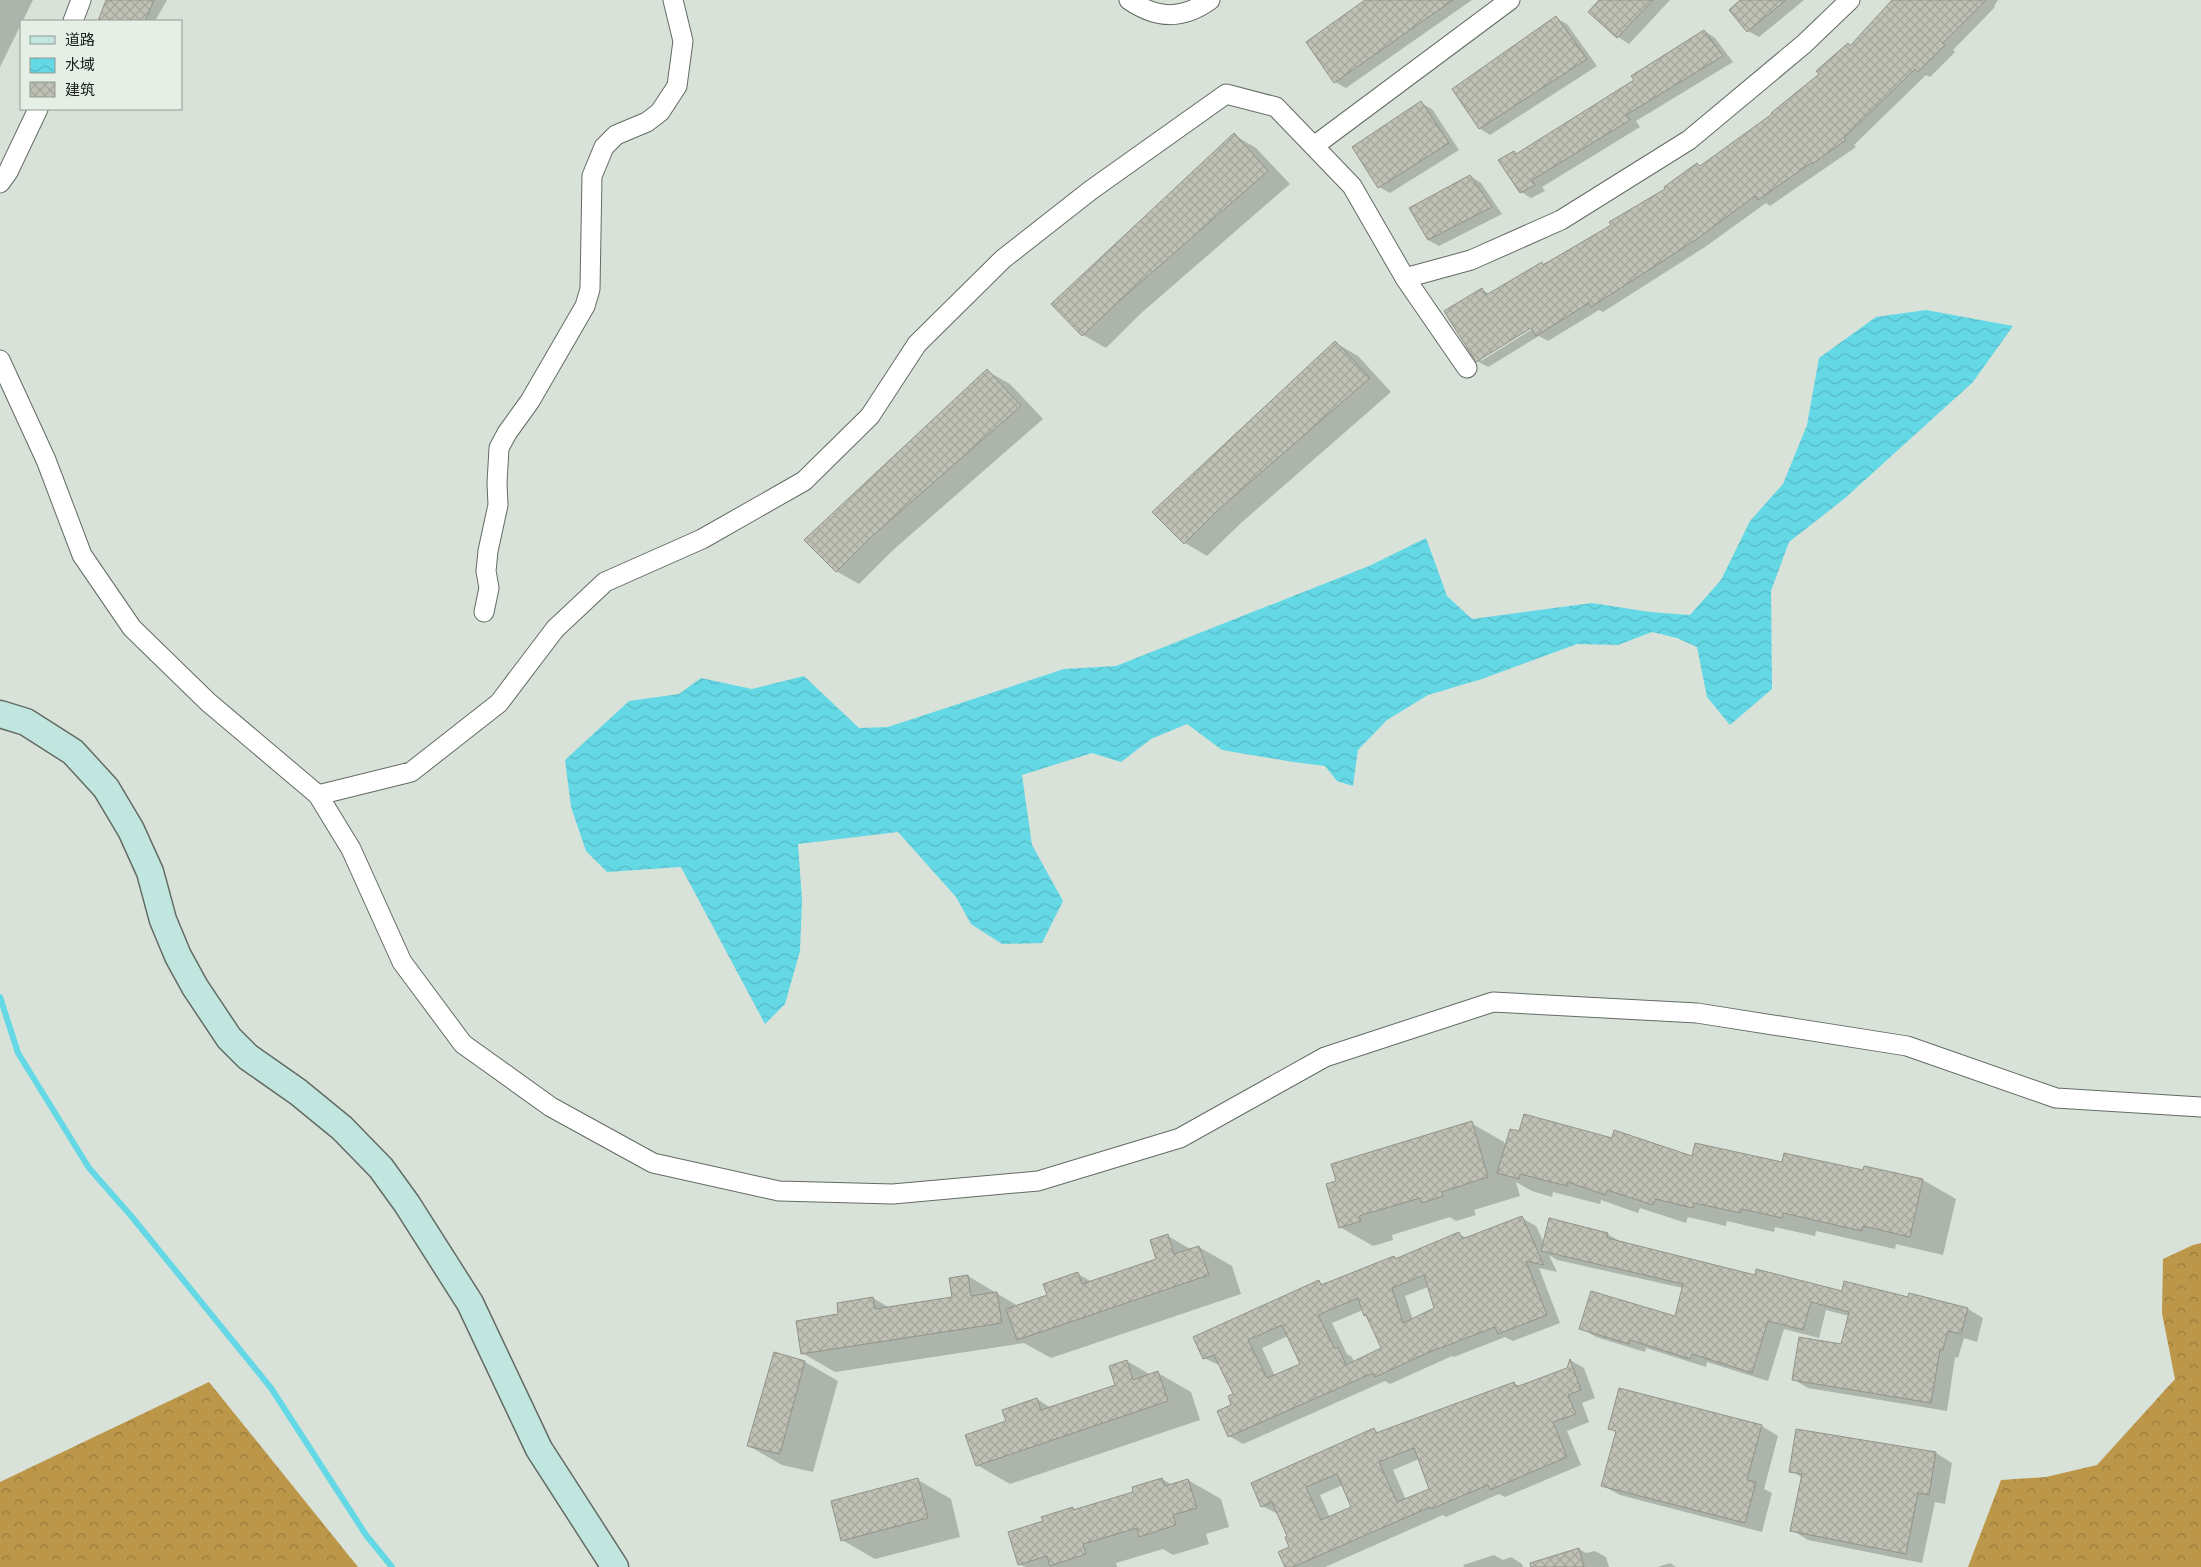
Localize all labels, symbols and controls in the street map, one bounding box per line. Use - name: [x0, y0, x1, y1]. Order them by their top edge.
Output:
- legend: [20, 20, 182, 110]
- text: 道路: [65, 29, 95, 49]
- text: 水域: [65, 54, 95, 74]
- text: 建筑: [65, 79, 95, 99]

